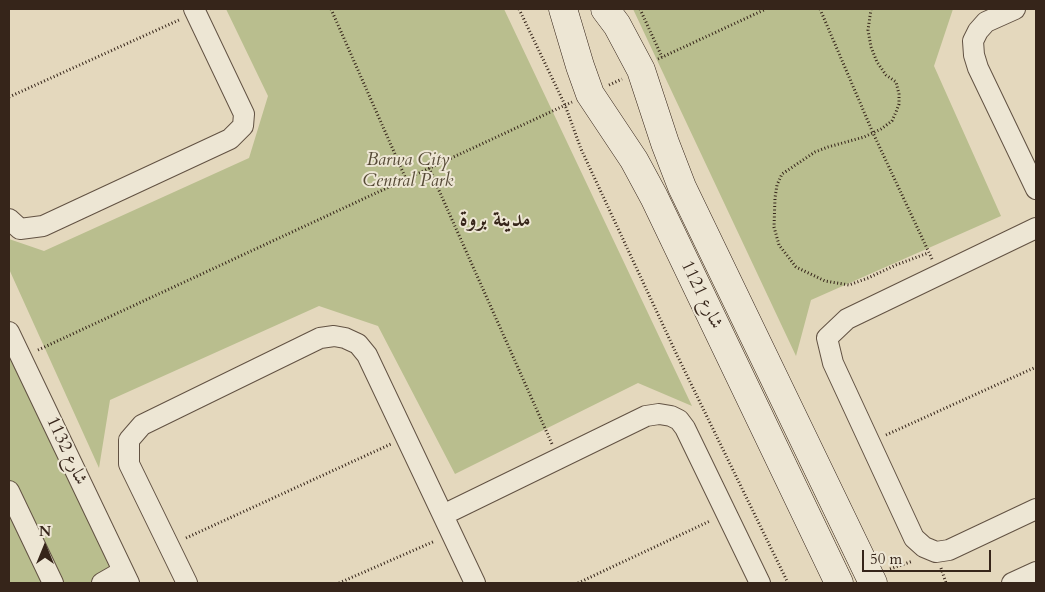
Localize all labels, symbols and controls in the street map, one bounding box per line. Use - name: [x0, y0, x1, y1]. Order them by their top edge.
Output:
- park label: Barwa City Central Park: [363, 150, 453, 192]
- district label: مدينة بروة: [460, 208, 530, 234]
- street label: شارع 1121: [675, 257, 727, 333]
- street label: شارع 1132: [41, 413, 91, 489]
- north arrow: [20, 522, 70, 572]
- text: N: [39, 522, 51, 541]
- scale bar: [865, 540, 994, 572]
- text: 50 m: [870, 549, 902, 569]

